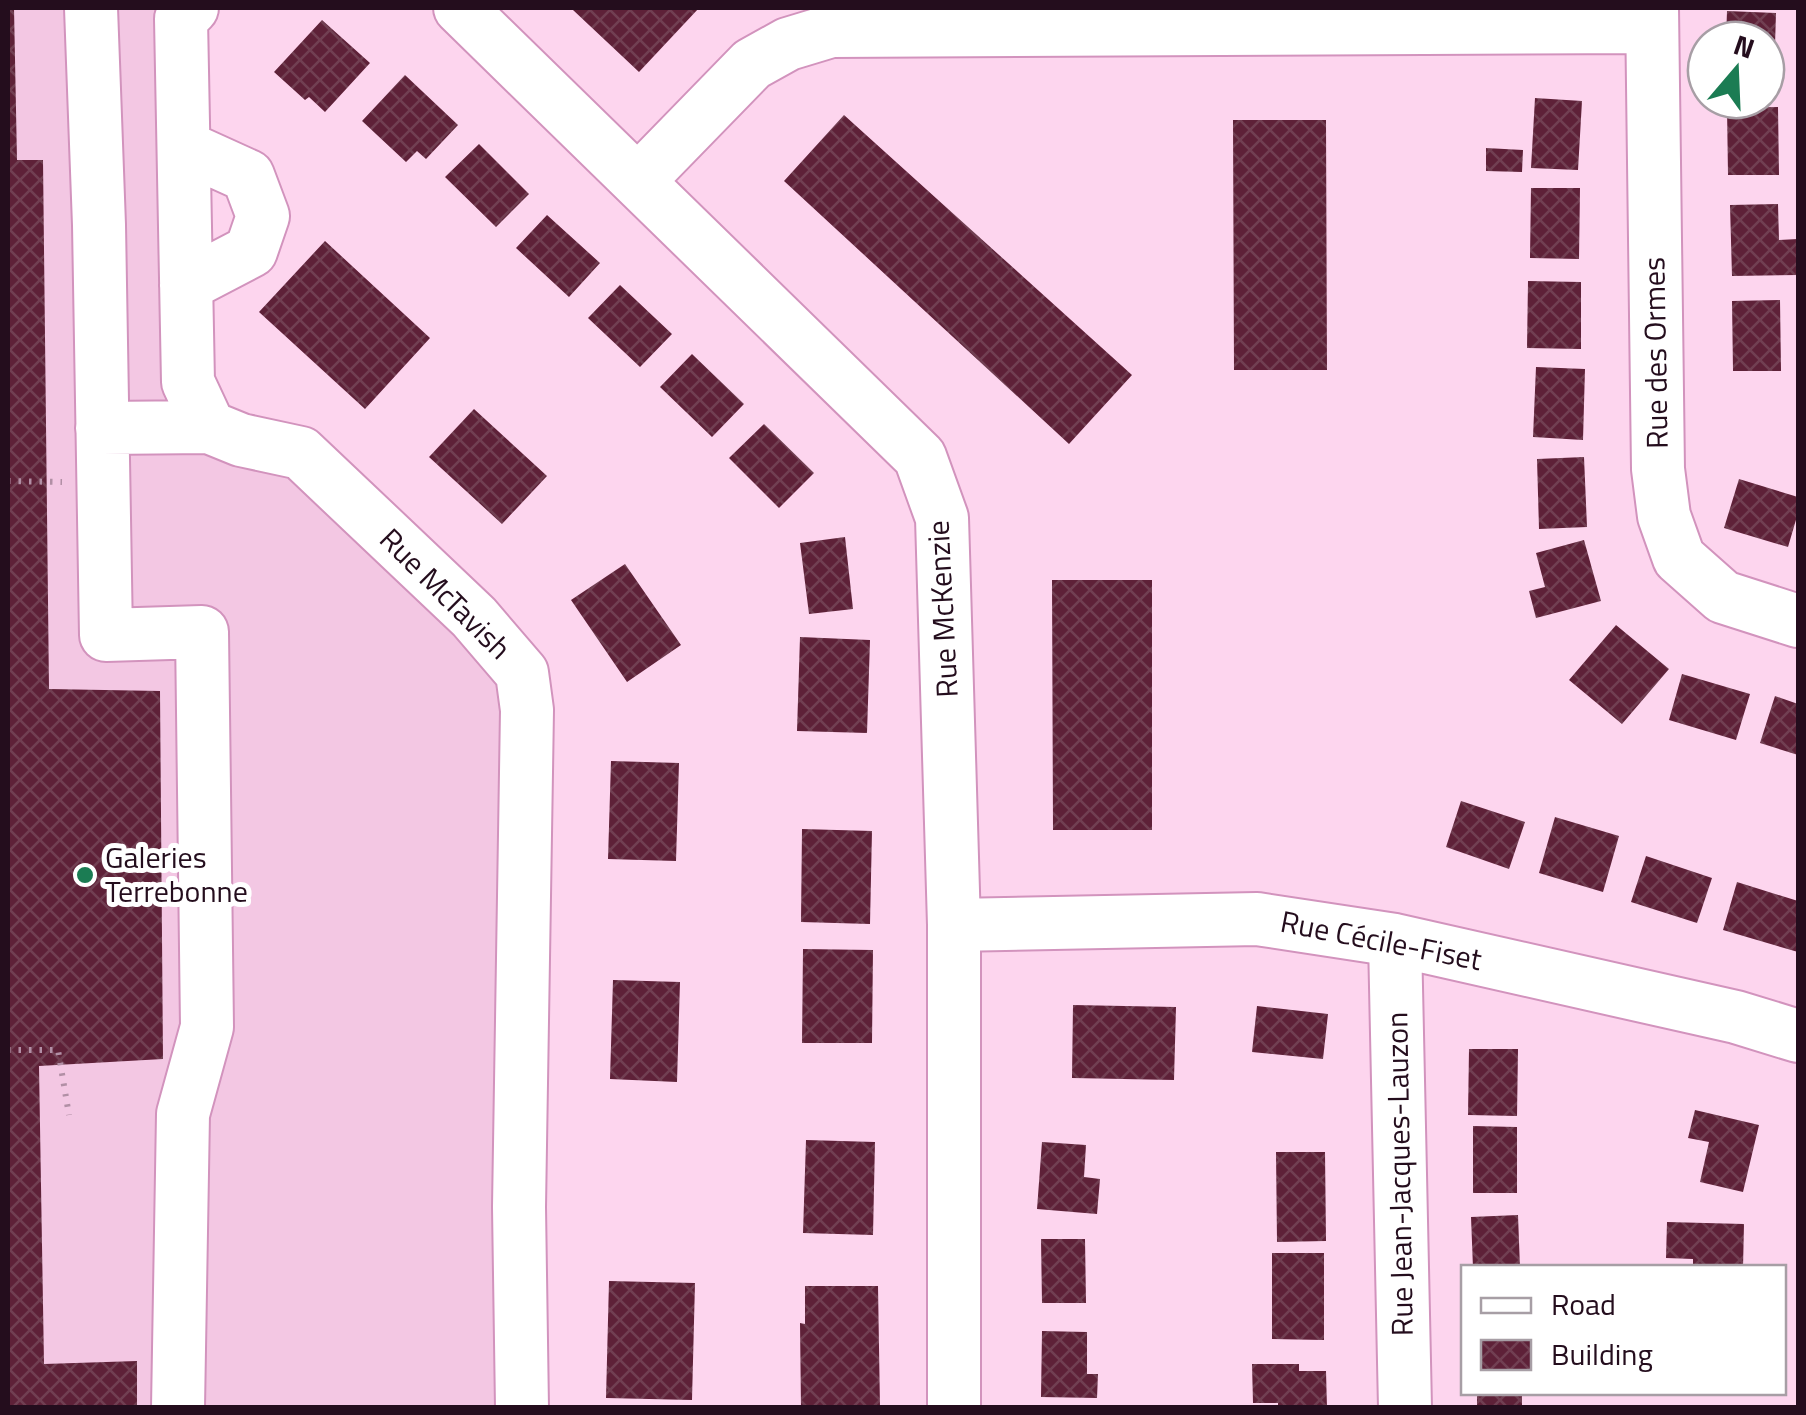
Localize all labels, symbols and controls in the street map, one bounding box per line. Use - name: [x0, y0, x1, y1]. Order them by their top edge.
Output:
- north arrow: [1686, 20, 1786, 120]
- text: N: [1728, 22, 1760, 69]
- street label: Rue des Ormes: [1630, 257, 1680, 449]
- street label: Rue McTavish: [369, 517, 522, 670]
- street label: Rue McKenzie: [914, 519, 970, 699]
- place label: Galeries Terrebonne: [105, 834, 248, 914]
- marker: Galeries Terrebonne: [74, 864, 96, 886]
- street label: Rue Cécile-Fiset: [1277, 898, 1486, 982]
- street label: Rue Jean-Jacques-Lauzon: [1373, 1012, 1425, 1337]
- legend: [1461, 1265, 1786, 1395]
- text: Road: [1551, 1281, 1616, 1327]
- text: Building: [1551, 1331, 1653, 1377]

